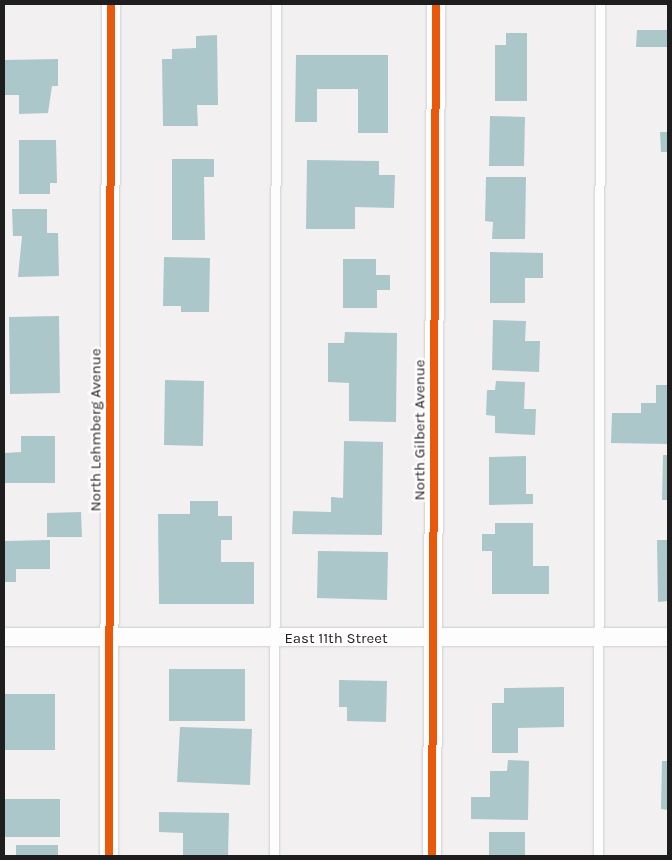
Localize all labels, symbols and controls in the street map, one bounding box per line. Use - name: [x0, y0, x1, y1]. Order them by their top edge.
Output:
- street label: North Lehmberg Avenue: [87, 348, 105, 512]
- street label: North Gilbert Avenue: [411, 359, 429, 501]
- street label: East 11th Street: [284, 630, 388, 648]

